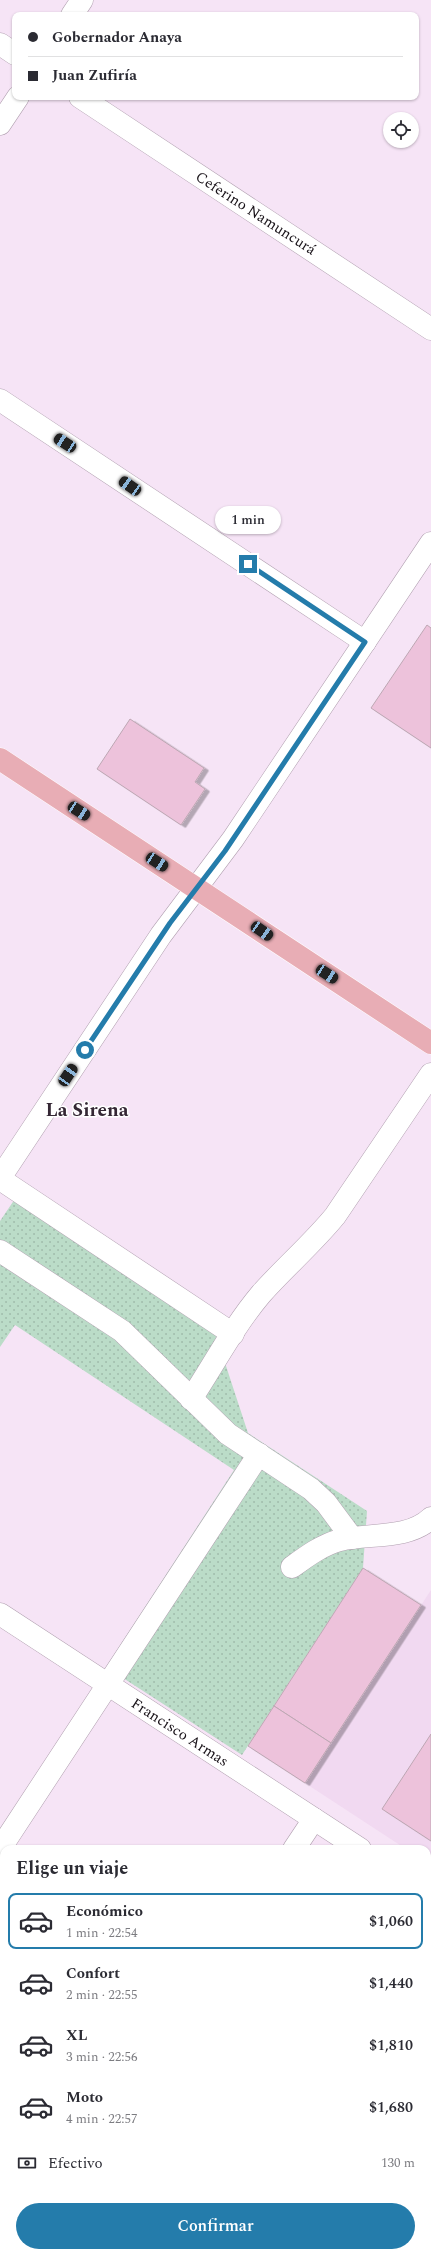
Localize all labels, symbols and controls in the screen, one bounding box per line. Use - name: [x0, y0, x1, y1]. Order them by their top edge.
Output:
- text: Gobernador Anaya: [52, 26, 182, 49]
- text: Juan Zufiría: [52, 64, 137, 87]
- map controls: [383, 112, 419, 148]
- button: locate: [383, 112, 419, 148]
- street label: Ceferino Namuncurá: [191, 166, 321, 262]
- car: [52, 431, 78, 455]
- car: [117, 474, 143, 498]
- callout: 1 min: [215, 506, 281, 534]
- text: 1 min: [231, 510, 265, 530]
- route end: [239, 555, 257, 573]
- car: [66, 799, 92, 823]
- car: [144, 850, 170, 874]
- car: [249, 919, 275, 943]
- car: [314, 962, 340, 986]
- route start: [76, 1041, 94, 1059]
- car: [56, 1062, 80, 1088]
- district label: La Sirena: [45, 1096, 129, 1125]
- street label: Francisco Armas: [126, 1692, 233, 1773]
- text: Elige un viaje: [16, 1855, 128, 1882]
- text: Económico: [66, 1900, 143, 1923]
- icon: car: [18, 1903, 54, 1939]
- text: $1,060: [369, 1910, 413, 1933]
- text: 1 min · 22:54: [66, 1923, 138, 1943]
- text: Confort: [66, 1962, 120, 1985]
- icon: car: [18, 1965, 54, 2001]
- text: $1,440: [369, 1972, 413, 1995]
- text: 2 min · 22:55: [66, 1985, 138, 2005]
- text: XL: [66, 2024, 87, 2047]
- icon: car: [18, 2027, 54, 2063]
- text: $1,810: [369, 2034, 413, 2057]
- text: 3 min · 22:56: [66, 2047, 138, 2067]
- text: Moto: [66, 2086, 103, 2109]
- icon: car: [18, 2089, 54, 2125]
- text: $1,680: [369, 2096, 413, 2119]
- text: 4 min · 22:57: [66, 2109, 138, 2129]
- icon: cash: [16, 2152, 38, 2174]
- text: Efectivo: [48, 2152, 103, 2175]
- text: 130 m: [381, 2153, 415, 2173]
- button: Confirmar: [16, 2203, 415, 2249]

